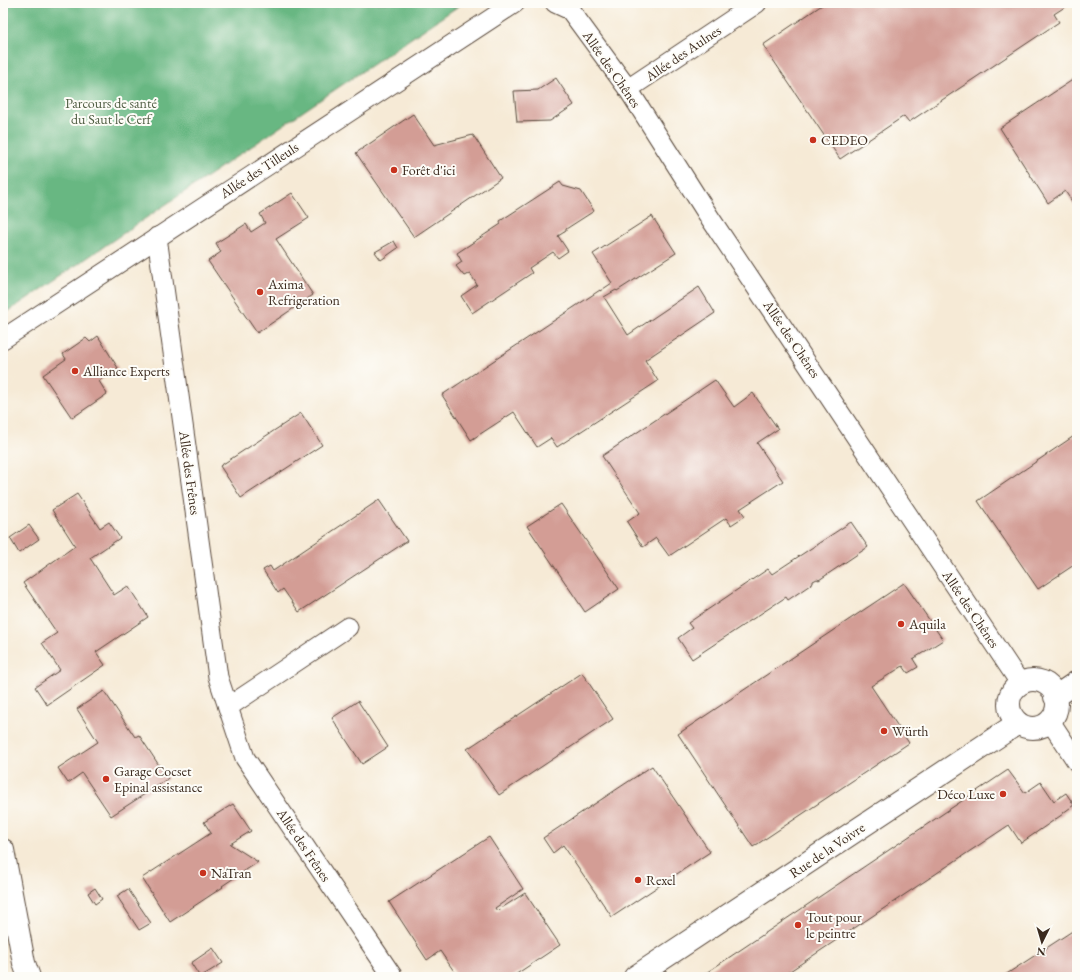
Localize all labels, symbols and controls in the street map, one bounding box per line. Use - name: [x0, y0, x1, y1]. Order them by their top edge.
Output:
- street label: Allée des Aulnes: [641, 21, 725, 86]
- street label: Allée des Chênes: [578, 26, 645, 111]
- park label: Parcours de santé du Saut le Cerf: [65, 94, 157, 128]
- place label: CEDEO: [821, 131, 868, 149]
- marker: CEDEO: [808, 135, 818, 145]
- street label: Allée des Tilleuls: [215, 138, 302, 203]
- place label: Forêt d'ici: [402, 161, 456, 179]
- marker: Forêt d'ici: [389, 165, 399, 175]
- place label: Axima Refrigeration: [267, 275, 341, 309]
- marker: Axima Refrigeration: [255, 287, 265, 297]
- street label: Allée des Chênes: [759, 296, 825, 382]
- place label: Alliance Experts: [82, 362, 170, 380]
- marker: Alliance Experts: [70, 366, 80, 376]
- street label: Allée des Frênes: [175, 429, 205, 517]
- street label: Allée des Chênes: [938, 566, 1004, 652]
- place label: Aquila: [908, 615, 946, 633]
- marker: Aquila: [896, 619, 906, 629]
- place label: Würth: [892, 722, 928, 740]
- marker: Würth: [879, 726, 889, 736]
- place label: Garage Cocset Epinal assistance: [114, 762, 203, 796]
- marker: Garage Cocset Epinal assistance: [101, 774, 111, 784]
- place label: Déco Luxe: [937, 785, 996, 803]
- marker: Déco Luxe: [998, 789, 1008, 799]
- street label: Allée des Frênes: [272, 804, 335, 885]
- street label: Rue de la Voivre: [786, 818, 869, 882]
- place label: NaTran: [211, 864, 252, 882]
- marker: NaTran: [198, 868, 208, 878]
- place label: Rexel: [646, 871, 676, 889]
- marker: Rexel: [633, 875, 643, 885]
- place label: Tout pour le peintre: [806, 908, 862, 942]
- marker: Tout pour le peintre: [793, 920, 803, 930]
- north arrow: [1022, 922, 1062, 962]
- text: N: [1036, 945, 1046, 959]

